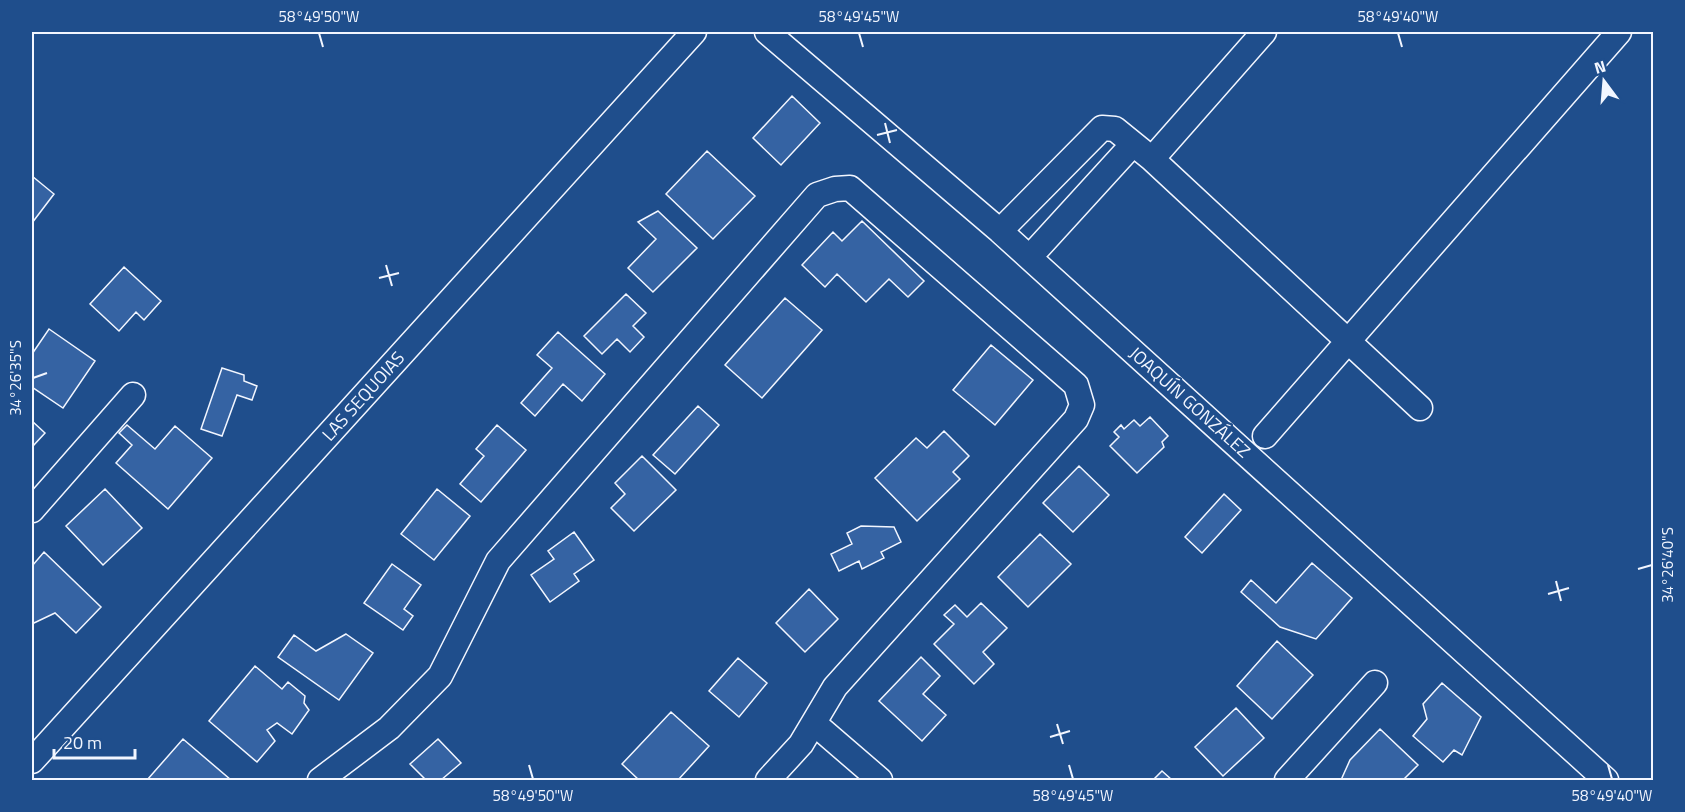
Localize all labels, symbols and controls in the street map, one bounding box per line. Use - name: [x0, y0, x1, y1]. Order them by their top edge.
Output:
- text: 58°49'50"W: [279, 5, 359, 28]
- text: 58°49'45"W: [819, 5, 899, 28]
- text: 58°49'40"W: [1358, 5, 1438, 28]
- north arrow: [1574, 51, 1634, 111]
- text: N: [1591, 54, 1609, 80]
- text: 34°26'35"S: [4, 340, 27, 416]
- street label: JOAQUÍN GONZÁLEZ: [1123, 340, 1257, 464]
- street label: LAS SEQUOIAS: [315, 345, 411, 447]
- text: 34°26'40"S: [1656, 527, 1679, 603]
- scale bar: [54, 722, 135, 760]
- text: 20 m: [63, 729, 102, 756]
- text: 58°49'50"W: [493, 784, 573, 807]
- text: 58°49'45"W: [1033, 784, 1113, 807]
- text: 58°49'40"W: [1572, 784, 1652, 807]

